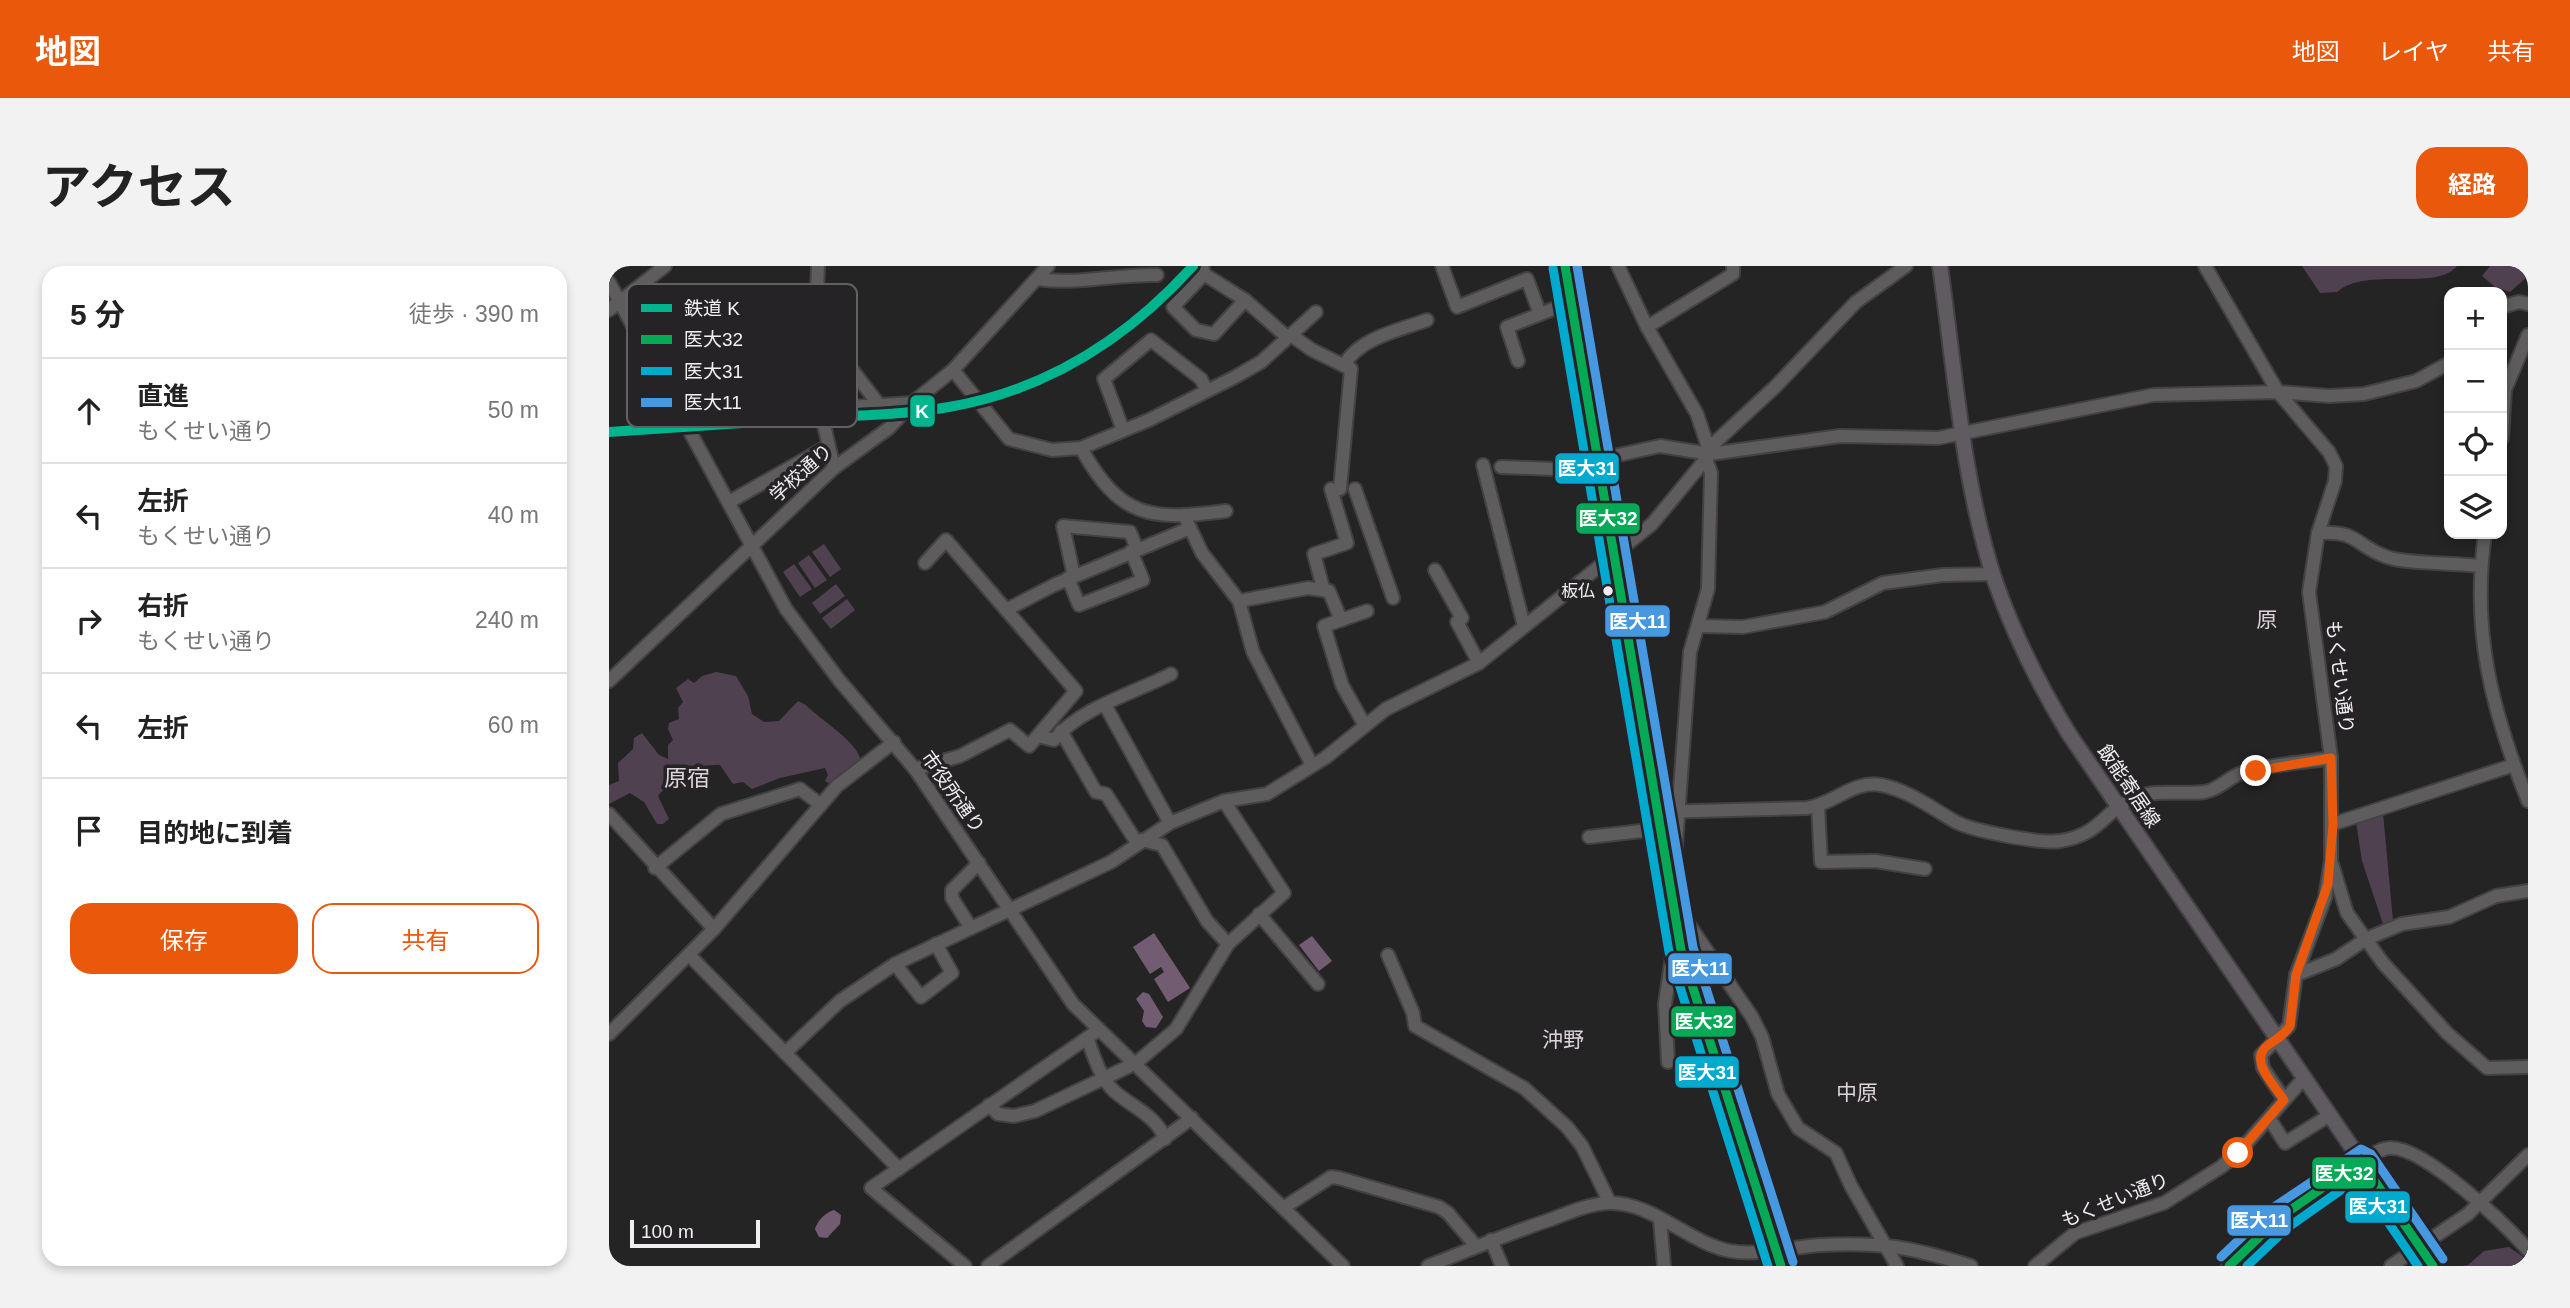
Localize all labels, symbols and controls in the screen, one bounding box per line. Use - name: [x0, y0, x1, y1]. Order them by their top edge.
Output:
- text: 地図: [35, 33, 101, 70]
- text: 地図: [2292, 38, 2340, 65]
- text: レイヤ: [2378, 38, 2449, 65]
- text: 共有: [2487, 38, 2535, 65]
- button: 経路: [2416, 147, 2528, 218]
- text: アクセス: [42, 160, 236, 214]
- legend: [627, 284, 857, 427]
- map controls: [2444, 287, 2507, 539]
- button: +: [2444, 287, 2507, 350]
- text: 5 分: [70, 298, 125, 331]
- text: 鉄道 K: [684, 298, 740, 319]
- text: 徒歩 · 390 m: [409, 301, 539, 327]
- text: 医大32: [684, 329, 743, 350]
- button: −: [2444, 350, 2507, 413]
- text: 医大31: [684, 361, 743, 382]
- text: 直進: [137, 381, 189, 411]
- icon: ahead: [70, 392, 108, 430]
- text: 医大11: [684, 392, 742, 413]
- line badge: K: [909, 394, 936, 428]
- text: 50 m: [488, 397, 539, 423]
- text: K: [915, 401, 929, 422]
- button: locate: [2444, 413, 2507, 476]
- text: もくせい通り: [137, 418, 275, 444]
- street label: 学校通り: [766, 440, 836, 506]
- line badge: 医大31: [1554, 452, 1620, 485]
- text: 医大31: [1557, 458, 1617, 479]
- button: layers: [2444, 476, 2507, 539]
- text: 左折: [137, 486, 189, 516]
- icon: left: [70, 497, 108, 535]
- text: 40 m: [488, 502, 539, 528]
- line badge: 医大32: [1575, 502, 1641, 535]
- text: 医大32: [1578, 508, 1638, 529]
- text: もくせい通り: [137, 523, 275, 549]
- place label: 板仏: [1561, 582, 1595, 601]
- marker: 板仏: [1601, 584, 1615, 598]
- text: 右折: [137, 591, 189, 621]
- icon: right: [70, 602, 108, 640]
- line badge: 医大11: [1604, 604, 1671, 638]
- text: 240 m: [475, 607, 539, 633]
- district label: 原: [2257, 608, 2278, 631]
- text: 医大11: [1609, 611, 1667, 632]
- street label: もくせい通り: [2323, 619, 2357, 735]
- text: もくせい通り: [137, 628, 275, 654]
- icon: left: [70, 707, 108, 745]
- text: 60 m: [488, 712, 539, 738]
- text: 左折: [137, 713, 189, 743]
- street label: 飯能寄居線: [2094, 741, 2164, 831]
- street label: 市役所通り: [917, 747, 989, 837]
- route end: [2240, 755, 2271, 786]
- district label: 原宿: [664, 765, 710, 791]
- icon: arrive: [70, 812, 108, 850]
- text: 目的地に到着: [137, 818, 293, 848]
- button: 保存: [70, 903, 298, 974]
- button: 共有: [312, 903, 539, 974]
- line badge: 医大11: [1667, 952, 1733, 985]
- text: 医大11: [1671, 958, 1729, 979]
- line badge: 医大32: [1670, 1005, 1737, 1038]
- text: 医大32: [1674, 1011, 1734, 1032]
- district label: 沖野: [1542, 1028, 1584, 1051]
- line badge: 医大31: [1674, 1055, 1740, 1089]
- text: 医大31: [1677, 1062, 1737, 1083]
- district label: 中原: [1836, 1081, 1878, 1104]
- route start: [2222, 1137, 2253, 1168]
- line badge: 医大32: [2311, 1156, 2377, 1190]
- text: 医大32: [2314, 1163, 2374, 1184]
- street label: もくせい通り: [2058, 1169, 2172, 1231]
- line badge: 医大31: [2344, 1190, 2411, 1224]
- text: 医大31: [2348, 1196, 2408, 1217]
- line badge: 医大11: [2226, 1204, 2292, 1237]
- text: 医大11: [2230, 1210, 2288, 1231]
- scale bar: [630, 1217, 759, 1249]
- text: 100 m: [641, 1221, 694, 1242]

